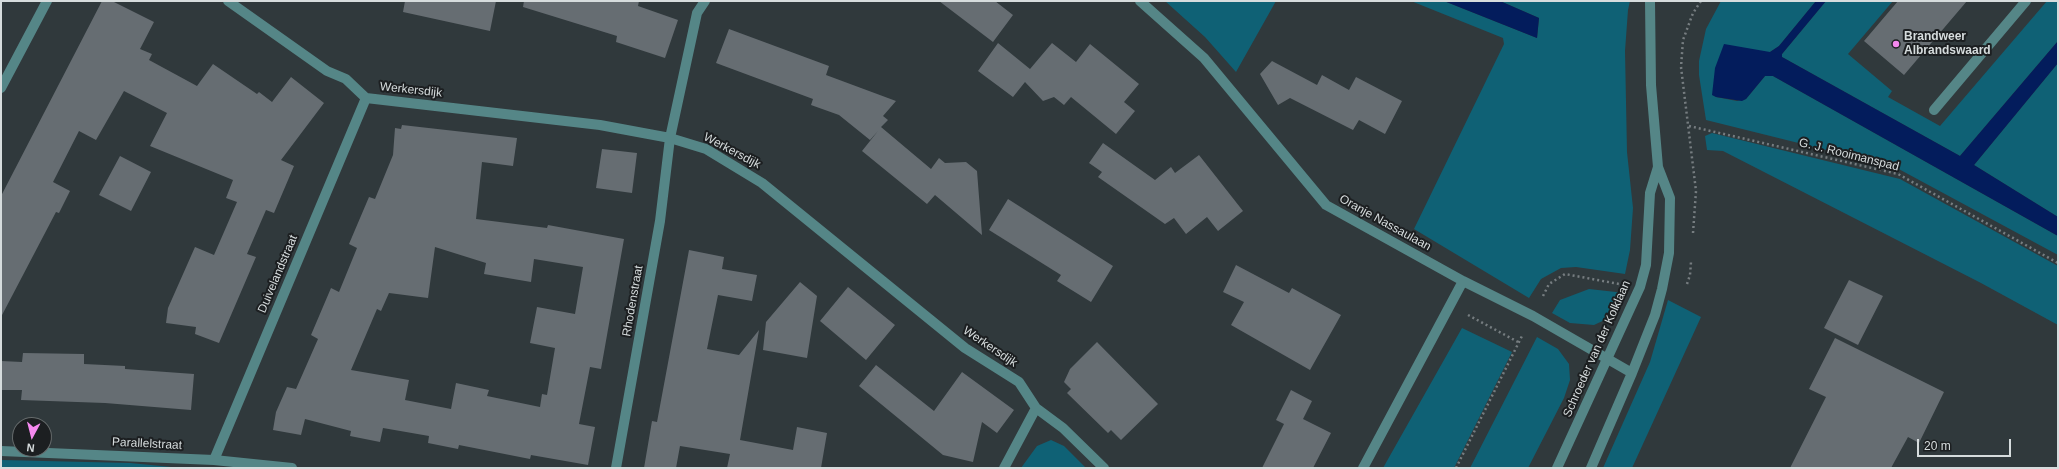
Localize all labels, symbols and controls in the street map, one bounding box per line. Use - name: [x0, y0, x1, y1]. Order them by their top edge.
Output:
- place label: Brandweer Albrandswaard: [1904, 30, 1991, 58]
- marker: Brandweer Albrandswaard: [1891, 39, 1901, 49]
- street label: Werkersdijk: [379, 80, 443, 100]
- street label: Werkersdijk: [701, 130, 763, 172]
- street label: G. J. Rooimanspad: [1797, 136, 1901, 174]
- street label: Oranje Nassaulaan: [1337, 192, 1433, 254]
- street label: Duivelandstraat: [255, 233, 301, 315]
- street label: Rhodenstraat: [620, 264, 646, 338]
- street label: Schroeder van der Kolklaan: [1560, 278, 1634, 420]
- street label: Werkersdijk: [960, 324, 1020, 370]
- north arrow: [12, 417, 52, 457]
- scale bar: [1919, 431, 2013, 457]
- street label: Parallelstraat: [112, 435, 182, 453]
- text: 20 m: [1924, 439, 1951, 453]
- text: N: [26, 441, 35, 454]

